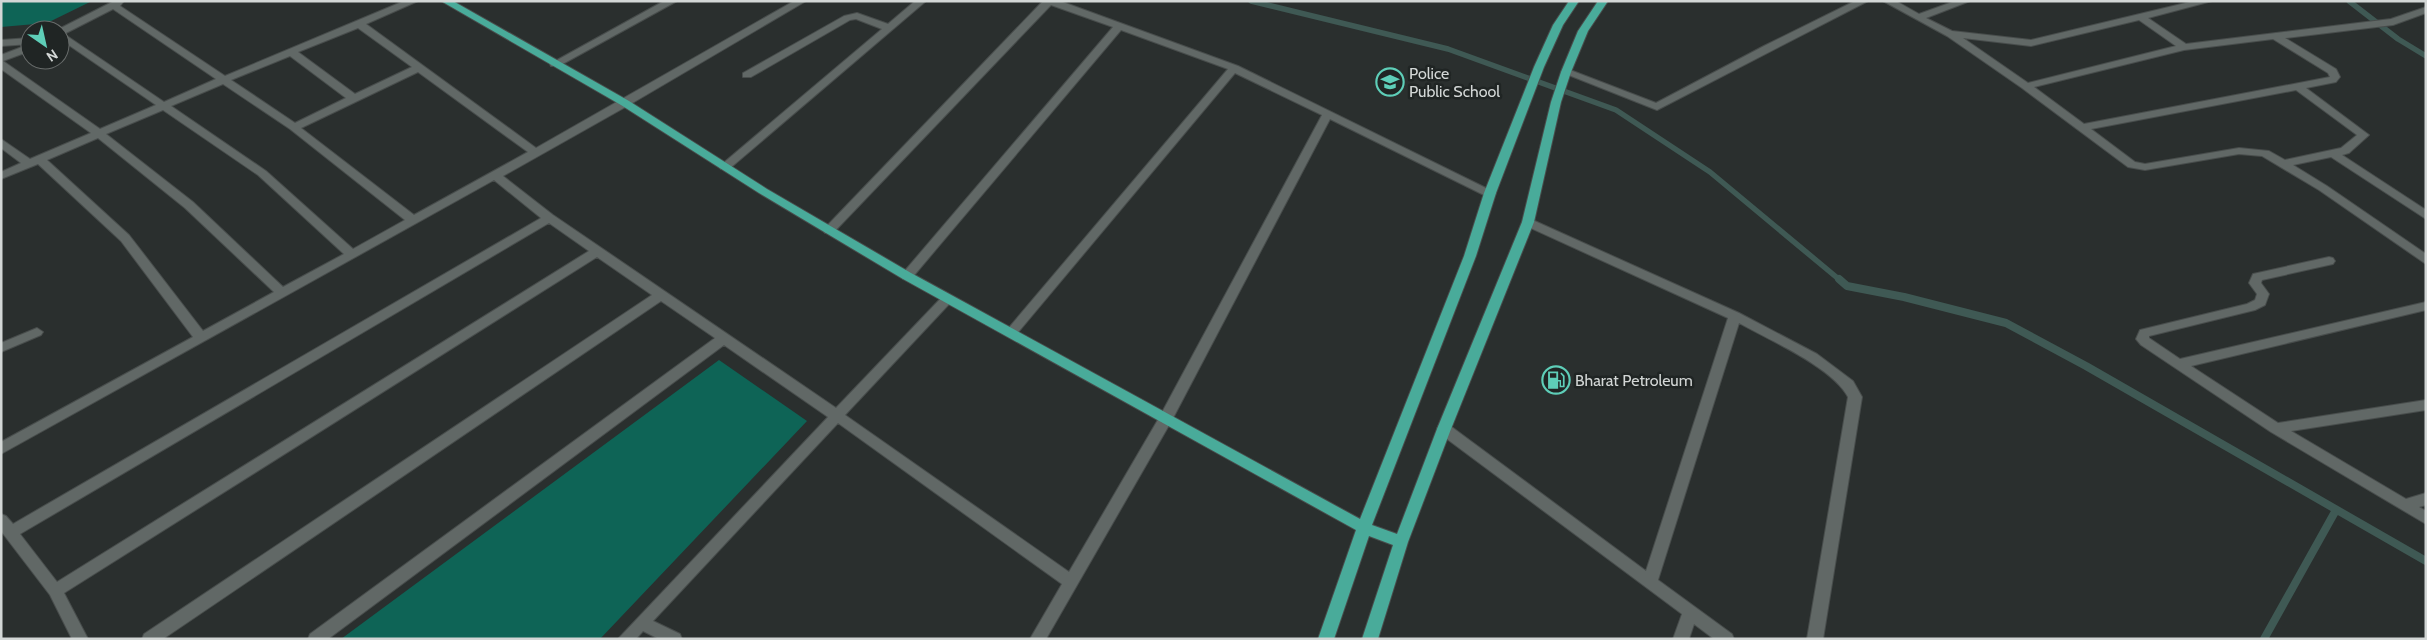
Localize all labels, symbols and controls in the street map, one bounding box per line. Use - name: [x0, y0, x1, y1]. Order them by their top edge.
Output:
- north arrow: [20, 20, 70, 70]
- text: N: [43, 46, 61, 66]
- place label: Police Public School: [1409, 64, 1500, 101]
- school or university icon: Police Public School: [1375, 67, 1405, 97]
- fuel station icon: Bharat Petroleum: [1541, 365, 1571, 395]
- place label: Bharat Petroleum: [1575, 371, 1693, 390]

